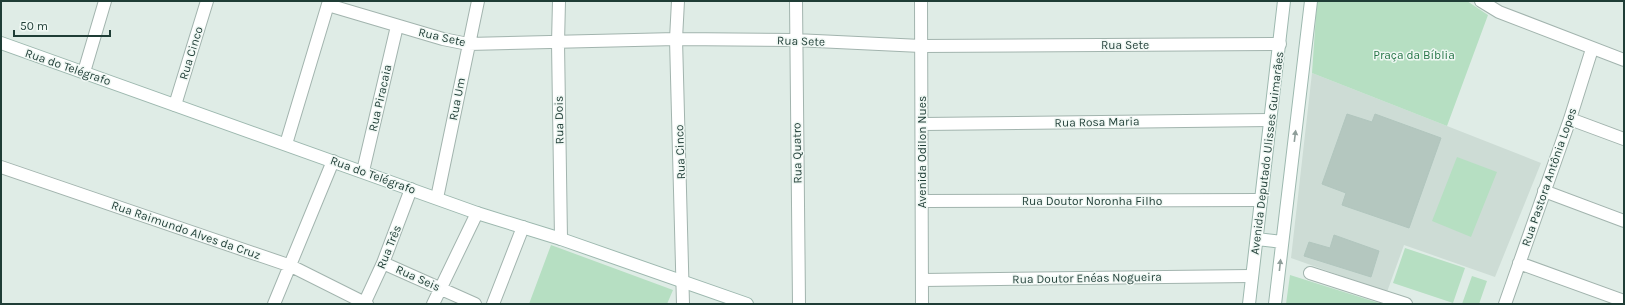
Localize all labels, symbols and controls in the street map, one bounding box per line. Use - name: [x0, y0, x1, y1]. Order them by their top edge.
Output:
- scale bar: [14, 12, 110, 38]
- text: 50 m: [20, 19, 48, 33]
- street label: Rua Cinco: [176, 25, 206, 81]
- street label: Rua Sete: [417, 25, 467, 49]
- street label: Rua Sete: [777, 33, 825, 49]
- street label: Rua Sete: [1101, 38, 1149, 52]
- street label: Rua do Telégrafo: [23, 46, 113, 88]
- park label: Praça da Bíblia: [1373, 48, 1455, 62]
- street label: Avenida Deputado Ulisses Guimarães: [1248, 51, 1286, 255]
- street label: Rua Piracaia: [366, 63, 394, 133]
- street label: Rua Um: [446, 76, 468, 122]
- street label: Rua Dois: [552, 96, 566, 144]
- street label: Avenida Odilon Nues: [915, 96, 929, 208]
- street label: Rua Pastora Antônia Lopes: [1519, 106, 1579, 248]
- street label: Rua Rosa Maria: [1054, 114, 1140, 130]
- street label: Rua Quatro: [789, 122, 805, 184]
- street label: Rua Cinco: [672, 124, 688, 180]
- one-way arrow: [1292, 130, 1298, 142]
- street label: Rua do Telégrafo: [328, 153, 418, 197]
- street label: Rua Doutor Noronha Filho: [1022, 194, 1162, 208]
- street label: Rua Raimundo Alves da Cruz: [110, 198, 263, 262]
- street label: Rua Três: [374, 223, 404, 271]
- one-way arrow: [1276, 259, 1283, 271]
- street label: Rua Seis: [394, 262, 442, 294]
- street label: Rua Doutor Enéas Nogueira: [1012, 270, 1162, 286]

